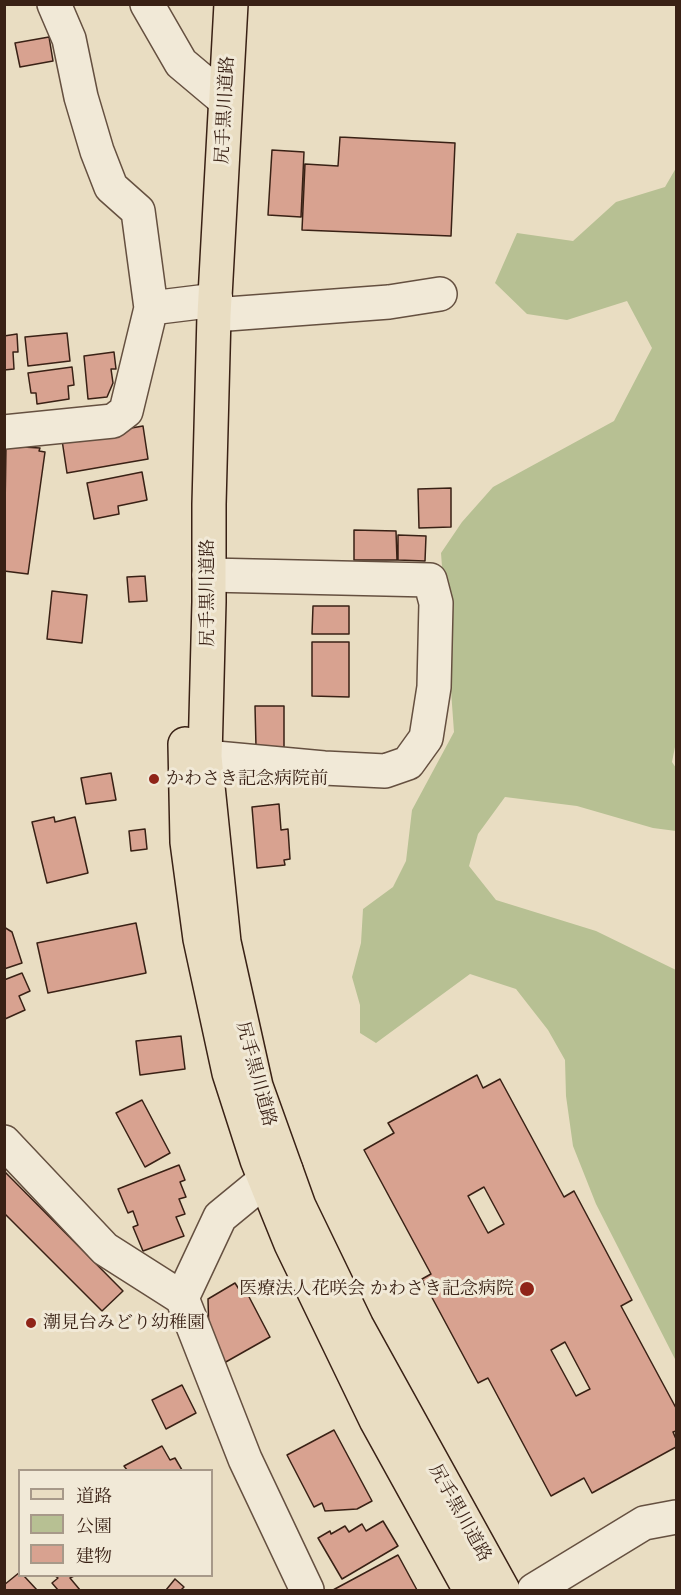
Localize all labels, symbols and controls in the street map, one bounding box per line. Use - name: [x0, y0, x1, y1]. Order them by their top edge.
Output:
- street label: 尻手黒川道路: [211, 56, 239, 164]
- street label: 尻手黒川道路: [197, 539, 219, 647]
- place label: かわさき記念病院前: [166, 768, 328, 790]
- marker: かわさき記念病院前: [147, 772, 161, 786]
- street label: 尻手黒川道路: [232, 1019, 280, 1129]
- place label: 医療法人花咲会 かわさき記念病院: [239, 1278, 514, 1300]
- marker: 医療法人花咲会 かわさき記念病院: [518, 1280, 536, 1298]
- place label: 潮見台みどり幼稚園: [43, 1312, 205, 1334]
- marker: 潮見台みどり幼稚園: [24, 1316, 38, 1330]
- street label: 尻手黒川道路: [424, 1461, 496, 1565]
- legend: [18, 1469, 213, 1577]
- text: 道路: [76, 1485, 112, 1507]
- text: 公園: [76, 1515, 112, 1537]
- text: 建物: [76, 1545, 112, 1567]

